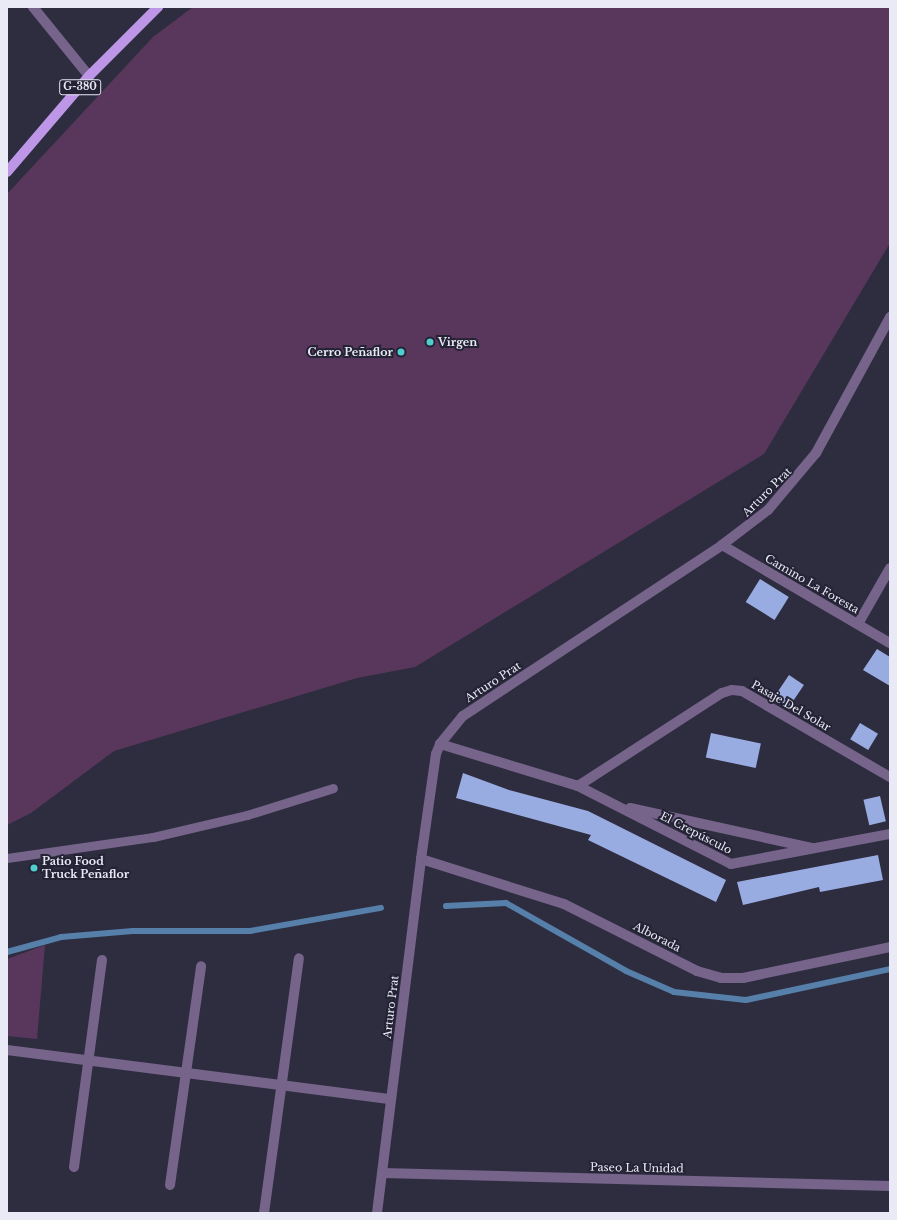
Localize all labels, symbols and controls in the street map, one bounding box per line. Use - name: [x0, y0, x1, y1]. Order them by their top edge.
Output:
- road number: G-380: [59, 79, 101, 95]
- place label: Virgen: [438, 335, 477, 349]
- marker: Virgen: [425, 337, 435, 347]
- place label: Cerro Peñaflor: [308, 345, 393, 359]
- marker: Cerro Peñaflor: [396, 347, 406, 357]
- street label: Arturo Prat: [740, 465, 794, 519]
- street label: Camino La Foresta: [763, 552, 861, 616]
- street label: Arturo Prat: [463, 659, 523, 705]
- street label: Pasaje Del Solar: [749, 678, 833, 734]
- street label: El Crepúsculo: [658, 809, 734, 857]
- place label: Patio Food Truck Peñaflor: [42, 855, 129, 881]
- marker: Patio Food Truck Peñaflor: [29, 863, 39, 873]
- street label: Alborada: [631, 919, 683, 955]
- street label: Arturo Prat: [381, 975, 401, 1039]
- street label: Paseo La Unidad: [590, 1161, 684, 1175]

